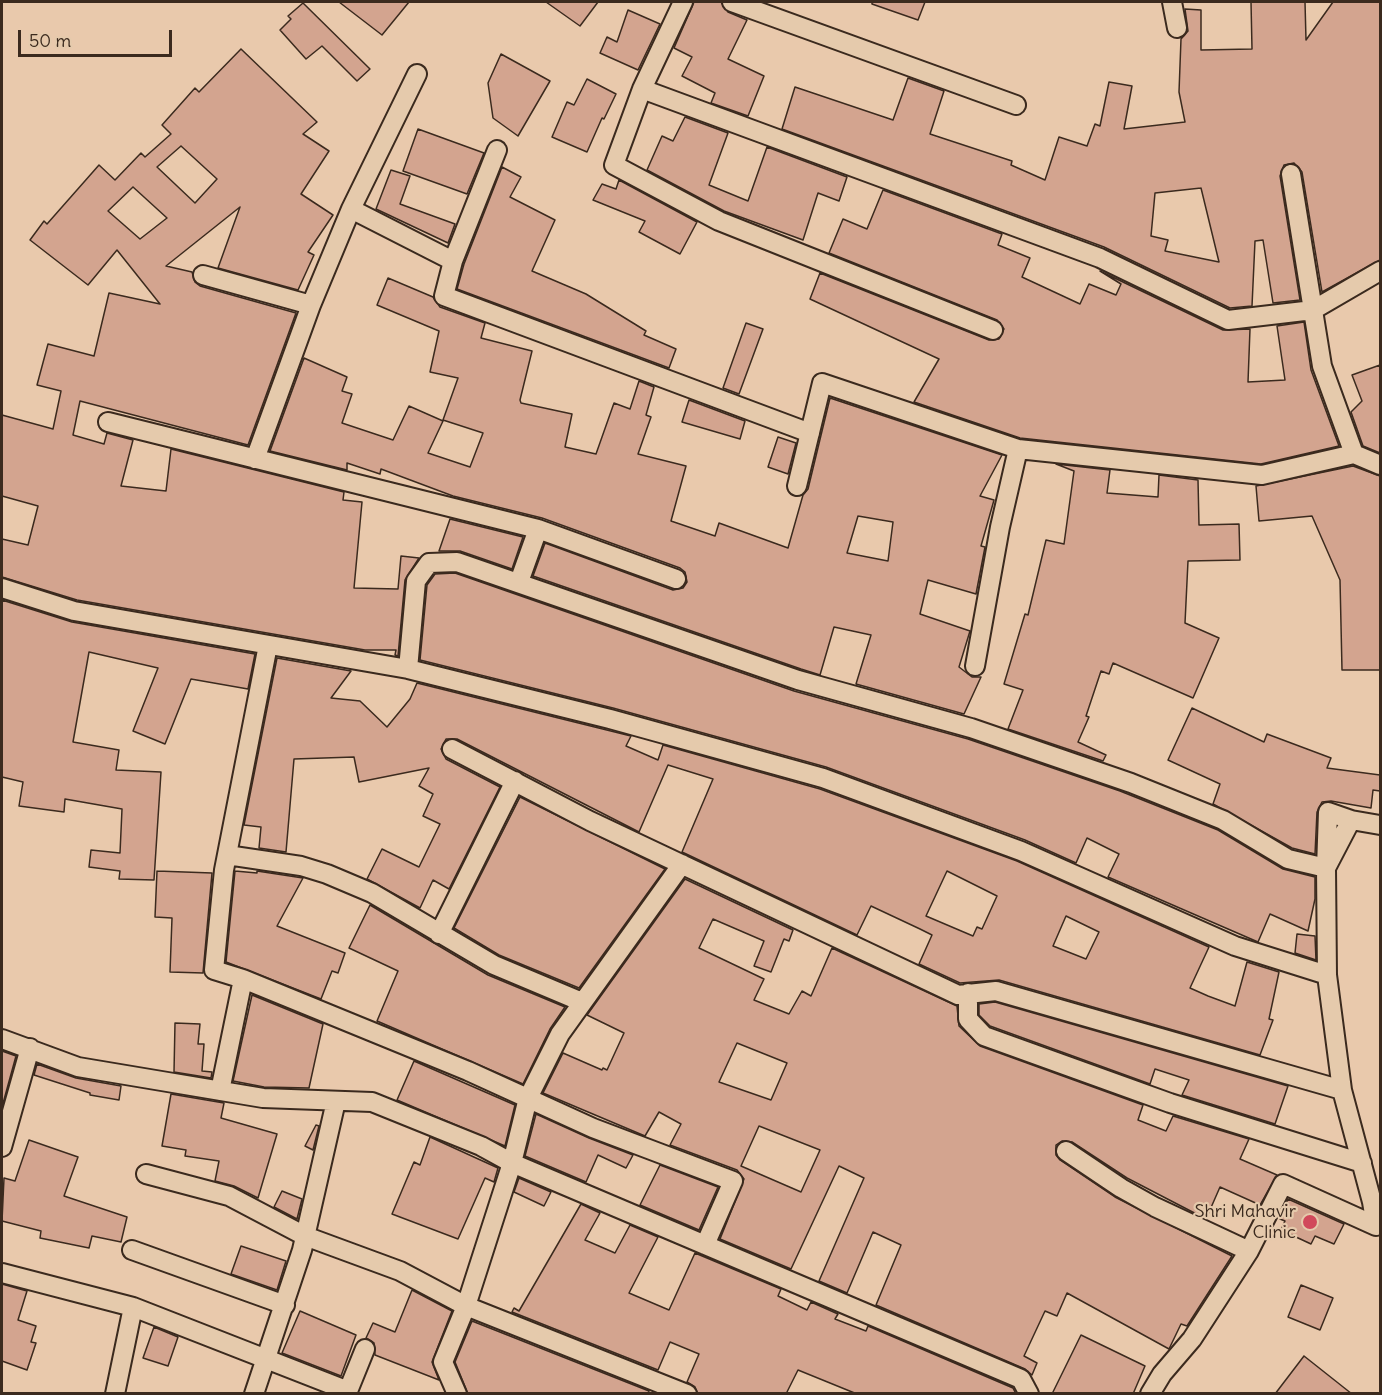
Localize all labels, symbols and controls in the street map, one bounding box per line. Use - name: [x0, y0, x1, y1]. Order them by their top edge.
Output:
- scale bar: [21, 18, 176, 56]
- text: 50 m: [29, 29, 71, 52]
- place label: Shri Mahavir Clinic: [1194, 1201, 1296, 1244]
- marker: Shri Mahavir Clinic: [1301, 1213, 1319, 1231]

